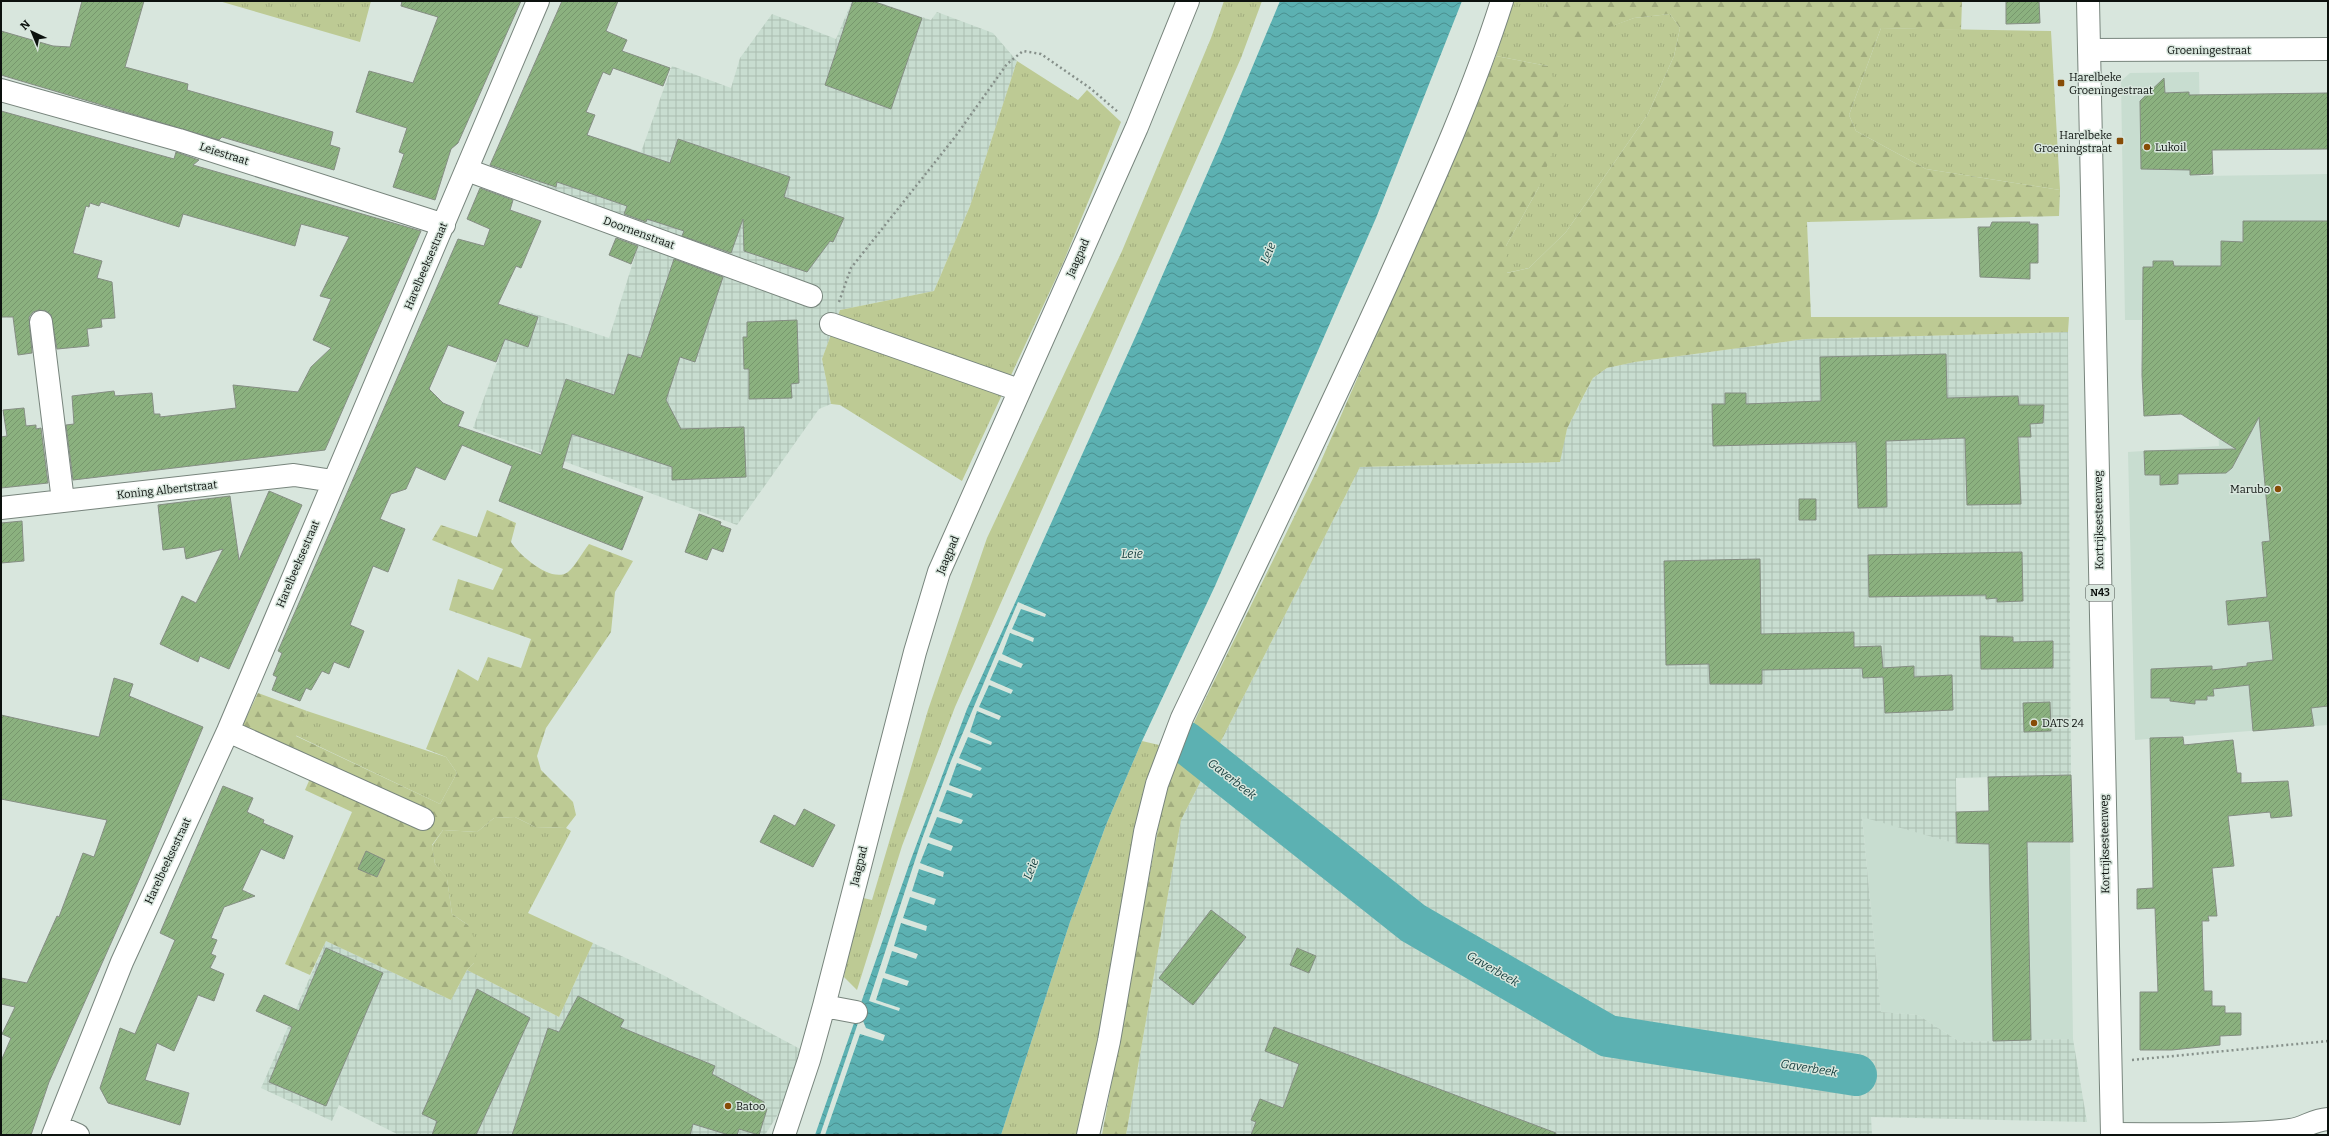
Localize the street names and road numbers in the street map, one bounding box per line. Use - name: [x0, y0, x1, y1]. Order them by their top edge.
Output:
- street label: Groeningestraat: [2167, 44, 2251, 57]
- street label: Leiestraat: [198, 140, 250, 168]
- street label: Doornenstraat: [602, 214, 676, 252]
- street label: Harelbeeksestraat: [402, 220, 450, 312]
- street label: Jaagpad: [1063, 236, 1092, 280]
- street label: Kortrijksesteenweg: [2092, 470, 2106, 570]
- street label: Koning Albertstraat: [116, 478, 218, 502]
- street label: Harelbeeksestraat: [274, 518, 322, 610]
- street label: Jaagpad: [934, 533, 962, 577]
- road number: N43: [2086, 585, 2114, 601]
- street label: Kortrijksesteenweg: [2098, 794, 2112, 894]
- street label: Harelbeeksestraat: [142, 816, 194, 906]
- street label: Jaagpad: [848, 844, 870, 888]

